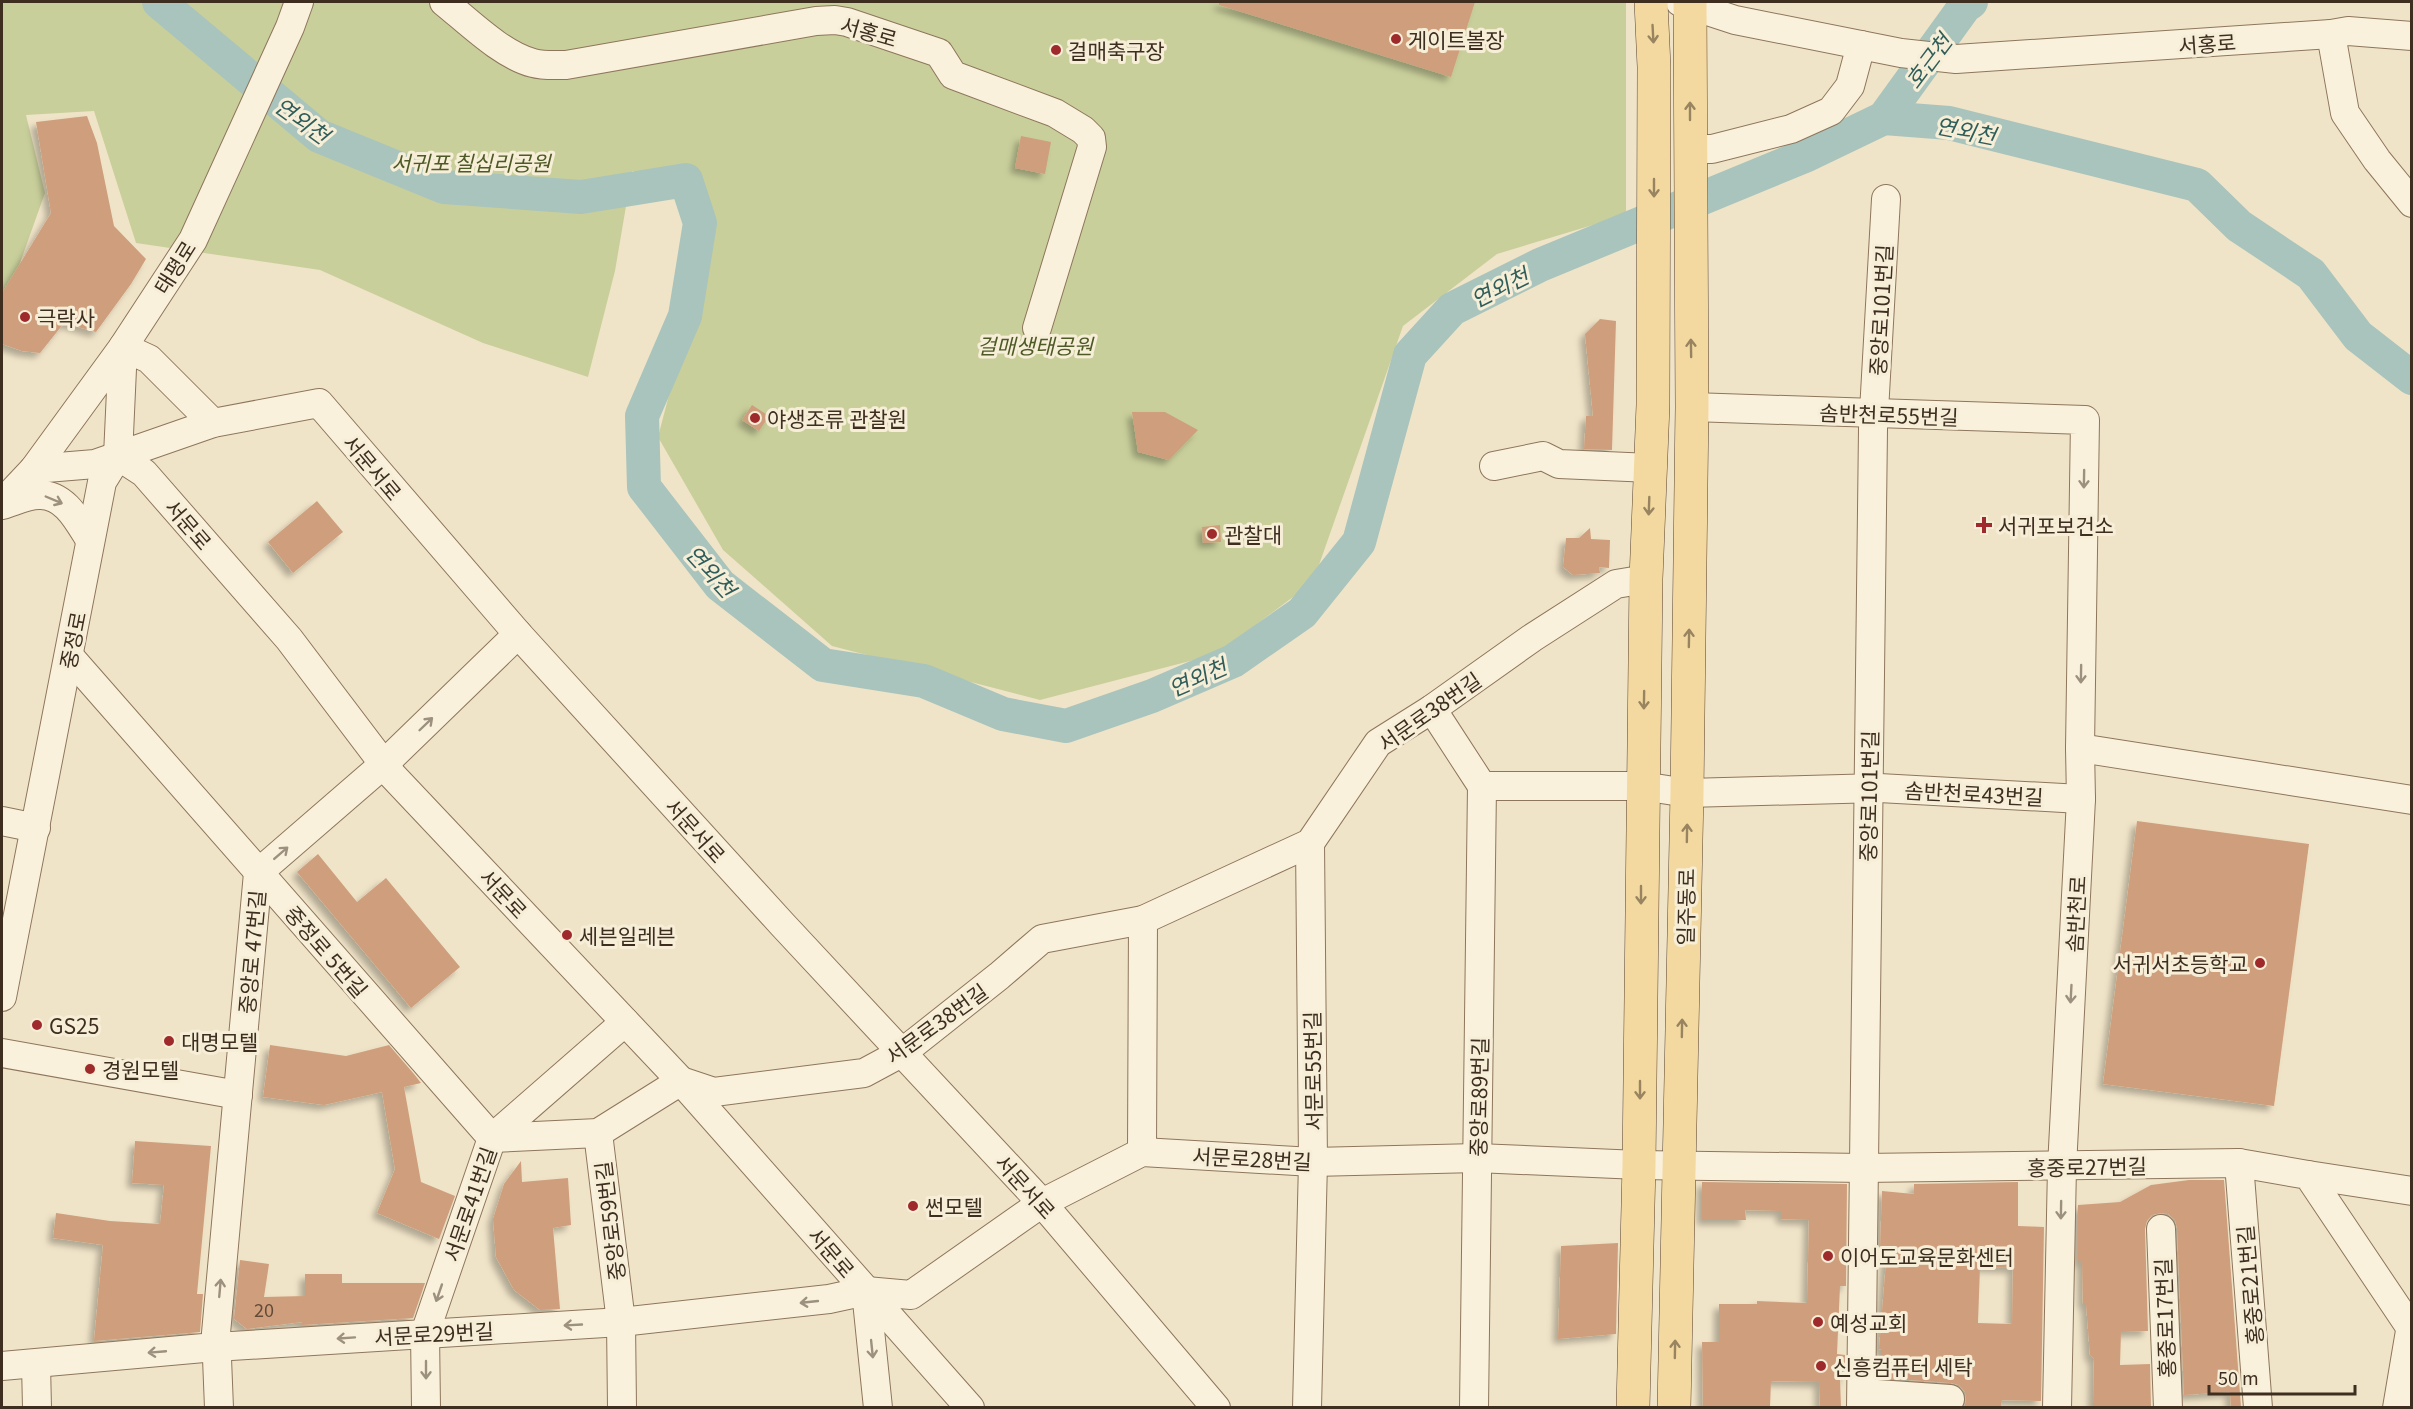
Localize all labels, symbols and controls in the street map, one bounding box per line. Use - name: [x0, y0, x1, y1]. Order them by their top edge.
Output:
- street label: 서홍로: [837, 9, 901, 53]
- place label: 게이트볼장: [1408, 24, 1505, 54]
- one-way arrow: [1647, 24, 1658, 44]
- water label: 호근천: [1896, 24, 1960, 94]
- street label: 서홍로: [2177, 26, 2237, 60]
- marker: 게이트볼장: [1389, 32, 1403, 46]
- place label: 걸매축구장: [1068, 35, 1165, 65]
- marker: 걸매축구장: [1049, 43, 1063, 57]
- water label: 연외천: [269, 88, 339, 151]
- one-way arrow: [1684, 102, 1696, 122]
- water label: 연외천: [1933, 107, 2002, 151]
- park label: 서귀포 칠십리공원: [391, 147, 552, 177]
- one-way arrow: [1648, 178, 1660, 198]
- street label: 태평로: [146, 234, 202, 300]
- street label: 중앙로101번길: [1862, 244, 1898, 376]
- water label: 연외천: [1465, 257, 1536, 314]
- place label: 극락사: [37, 302, 95, 332]
- marker: 극락사: [18, 310, 32, 324]
- park label: 걸매생태공원: [977, 330, 1095, 360]
- one-way arrow: [1685, 339, 1697, 359]
- street label: 솜반천로55번길: [1819, 397, 1959, 431]
- place label: 야생조류 관찰원: [767, 403, 907, 433]
- marker: 야생조류 관찰원: [748, 411, 762, 425]
- street label: 서문서로: [337, 428, 409, 506]
- one-way arrow: [2078, 468, 2090, 488]
- street label: 서문로: [159, 492, 219, 556]
- one-way arrow: [45, 495, 63, 506]
- one-way arrow: [1643, 495, 1655, 515]
- place label: 서귀포보건소: [1998, 510, 2114, 540]
- marker: 서귀포보건소: [1975, 516, 1993, 534]
- place label: 관찰대: [1224, 519, 1282, 549]
- marker: 관찰대: [1205, 527, 1219, 541]
- water label: 연외천: [680, 537, 746, 605]
- street label: 중정로: [52, 609, 92, 671]
- one-way arrow: [1683, 629, 1695, 649]
- water label: 연외천: [1163, 648, 1234, 703]
- one-way arrow: [2075, 663, 2087, 683]
- street label: 서문로38번길: [1371, 664, 1487, 758]
- one-way arrow: [1638, 690, 1650, 710]
- one-way arrow: [418, 716, 433, 731]
- street label: 중앙로101번길: [1852, 730, 1884, 862]
- street label: 솜반천로43번길: [1904, 774, 2044, 812]
- street label: 서문서로: [659, 791, 733, 869]
- one-way arrow: [1681, 824, 1692, 844]
- one-way arrow: [272, 847, 288, 861]
- street label: 서문로: [473, 862, 535, 924]
- street label: 일주동로: [1669, 868, 1701, 946]
- street label: 솜반천로: [2058, 875, 2092, 953]
- one-way arrow: [1635, 885, 1647, 905]
- street label: 중앙로 47번길: [231, 889, 271, 1015]
- street label: 중정로 5번길: [279, 899, 375, 1003]
- place label: 세븐일레븐: [579, 920, 676, 950]
- marker: 세븐일레븐: [560, 928, 574, 942]
- place label: 서귀서초등학교: [2113, 948, 2248, 978]
- marker: 서귀서초등학교: [2253, 956, 2267, 970]
- street label: 서문로38번길: [879, 976, 993, 1070]
- one-way arrow: [2065, 984, 2076, 1004]
- place label: GS25: [49, 1010, 99, 1040]
- street label: 서문로55번길: [1296, 1011, 1328, 1131]
- marker: GS25: [30, 1018, 44, 1032]
- one-way arrow: [1676, 1019, 1688, 1039]
- place label: 대명모텔: [181, 1026, 258, 1056]
- marker: 대명모텔: [162, 1034, 176, 1048]
- street label: 중앙로89번길: [1462, 1037, 1494, 1157]
- place label: 경원모텔: [102, 1054, 179, 1084]
- marker: 경원모텔: [83, 1062, 97, 1076]
- one-way arrow: [1634, 1080, 1645, 1100]
- street label: 서문로28번길: [1191, 1140, 1313, 1176]
- street label: 서문로41번길: [435, 1142, 503, 1266]
- street label: 서문서로: [989, 1147, 1063, 1225]
- street label: 홍중로27번길: [2027, 1150, 2147, 1182]
- street label: 중앙로59번길: [587, 1160, 631, 1282]
- place label: 썬모텔: [925, 1191, 983, 1221]
- marker: 썬모텔: [906, 1199, 920, 1213]
- one-way arrow: [2055, 1200, 2067, 1220]
- street label: 서문로: [802, 1220, 862, 1284]
- street label: 홍중로21번길: [2229, 1224, 2269, 1346]
- place label: 이어도교육문화센터: [1840, 1241, 2014, 1271]
- marker: 이어도교육문화센터: [1821, 1249, 1835, 1263]
- street label: 홍중로17번길: [2147, 1258, 2181, 1378]
- one-way arrow: [215, 1279, 226, 1299]
- one-way arrow: [433, 1283, 444, 1302]
- house number: 20: [254, 1296, 274, 1322]
- one-way arrow: [799, 1296, 819, 1307]
- place label: 예성교회: [1830, 1307, 1907, 1337]
- street label: 서문로29번길: [373, 1315, 495, 1351]
- marker: 예성교회: [1811, 1315, 1825, 1329]
- one-way arrow: [563, 1319, 583, 1330]
- one-way arrow: [336, 1333, 356, 1344]
- one-way arrow: [867, 1338, 878, 1358]
- one-way arrow: [1669, 1340, 1681, 1360]
- one-way arrow: [148, 1347, 168, 1358]
- place label: 신흥컴퓨터 세탁: [1833, 1351, 1973, 1381]
- scale bar: [2209, 1358, 2354, 1396]
- marker: 신흥컴퓨터 세탁: [1814, 1359, 1828, 1373]
- one-way arrow: [420, 1360, 432, 1380]
- text: 50 m: [2218, 1364, 2259, 1390]

